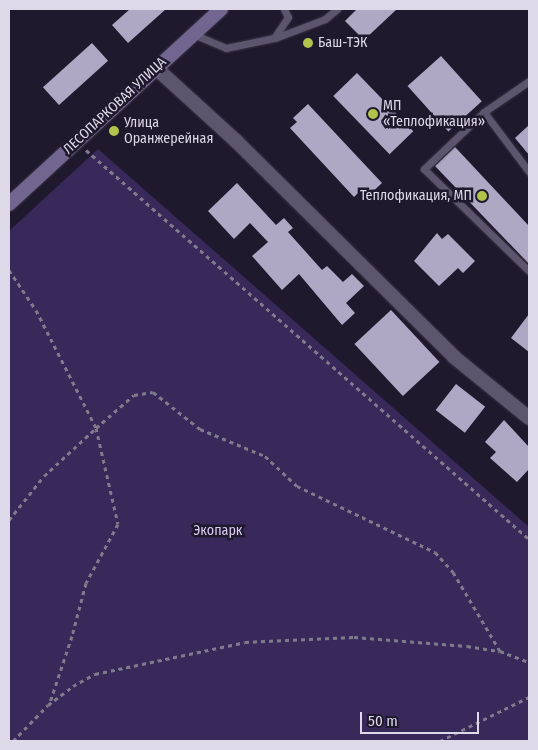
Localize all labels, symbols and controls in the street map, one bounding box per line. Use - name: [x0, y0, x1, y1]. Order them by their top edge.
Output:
- place label: Баш-ТЭК: [318, 35, 367, 51]
- marker: Баш-ТЭК: [302, 37, 314, 49]
- street label: ЛЕСОПАРКОВАЯ УЛИЦА: [60, 54, 170, 158]
- place label: МП «Теплофикация»: [383, 98, 485, 130]
- marker: МП «Теплофикация»: [367, 108, 379, 120]
- place label: Улица Оранжерейная: [124, 115, 213, 148]
- marker: Улица Оранжерейная: [108, 125, 120, 137]
- place label: Теплофикация, МП: [360, 188, 472, 204]
- marker: Теплофикация, МП: [476, 190, 488, 202]
- park label: Экопарк: [194, 523, 242, 539]
- scale bar: [363, 702, 482, 734]
- text: 50 m: [368, 712, 398, 730]

